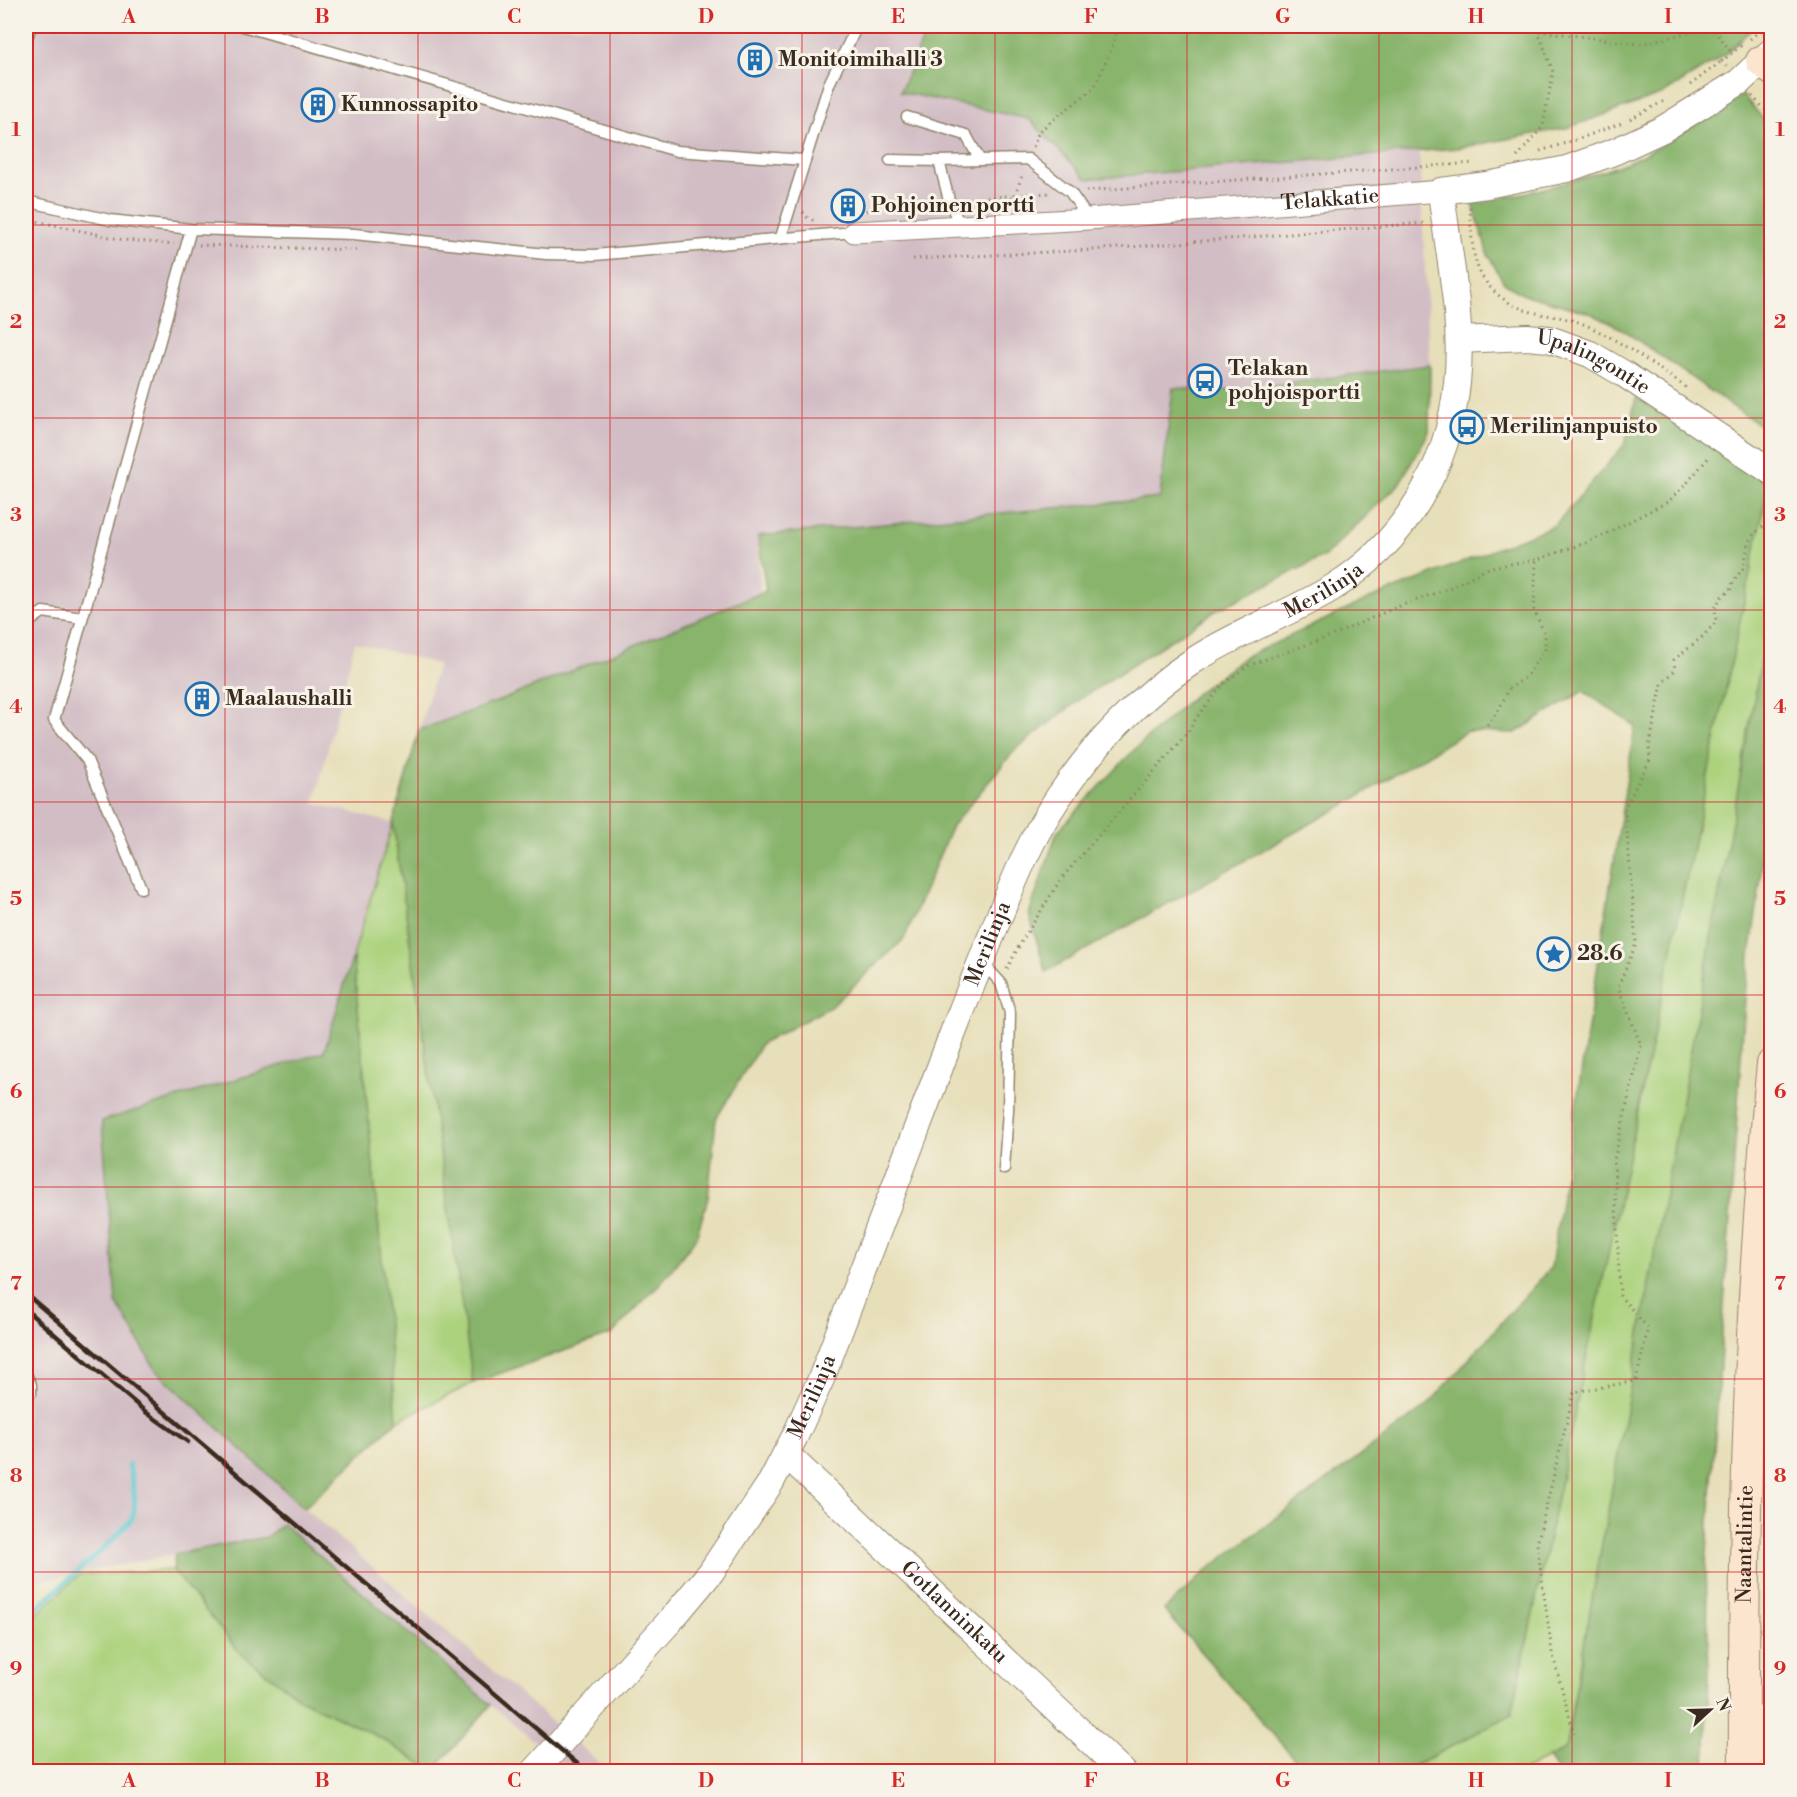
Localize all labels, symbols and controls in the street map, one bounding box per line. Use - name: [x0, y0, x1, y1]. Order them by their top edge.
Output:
- text: A: [121, 5, 137, 30]
- text: B: [314, 5, 330, 30]
- text: C: [507, 5, 521, 30]
- text: D: [698, 5, 714, 30]
- text: E: [891, 5, 905, 30]
- text: F: [1084, 5, 1098, 30]
- text: G: [1275, 5, 1291, 30]
- text: H: [1468, 5, 1485, 30]
- text: I: [1664, 5, 1672, 30]
- building icon: Monitoimihalli 3: [737, 42, 773, 78]
- place label: Monitoimihalli 3: [778, 47, 943, 73]
- building icon: Kunnossapito: [300, 87, 336, 123]
- place label: Kunnossapito: [341, 92, 478, 118]
- text: 1: [11, 118, 21, 143]
- text: 1: [1775, 118, 1785, 143]
- street label: Telakkatie: [1280, 183, 1380, 217]
- building icon: Pohjoinen portti: [830, 188, 866, 224]
- place label: Pohjoinen portti: [871, 193, 1035, 219]
- text: 2: [10, 310, 22, 335]
- text: 2: [1774, 310, 1786, 335]
- street label: Upalingontie: [1536, 325, 1655, 401]
- place label: Telakan pohjoisportti: [1228, 356, 1360, 406]
- bus stop icon: Telakan pohjoisportti: [1187, 363, 1223, 399]
- bus stop icon: Merilinjanpuisto: [1449, 409, 1485, 445]
- place label: Merilinjanpuisto: [1490, 414, 1658, 440]
- text: 3: [10, 503, 22, 528]
- text: 3: [1774, 503, 1786, 528]
- street label: Merilinja: [1279, 557, 1370, 624]
- building icon: Maalaushalli: [184, 681, 220, 717]
- place label: Maalaushalli: [225, 686, 353, 712]
- text: 4: [9, 695, 23, 720]
- text: 4: [1773, 695, 1787, 720]
- text: 5: [10, 887, 22, 912]
- text: 5: [1774, 887, 1786, 912]
- street label: Merilinja: [960, 897, 1017, 990]
- place icon: 28.6: [1536, 936, 1572, 972]
- place label: 28.6: [1577, 941, 1623, 967]
- text: 6: [10, 1080, 23, 1105]
- text: 6: [1774, 1080, 1787, 1105]
- text: 7: [10, 1272, 22, 1297]
- text: 7: [1774, 1272, 1786, 1297]
- street label: Merilinja: [783, 1351, 842, 1443]
- text: 8: [10, 1464, 23, 1489]
- text: 8: [1774, 1464, 1787, 1489]
- street label: Naantalintie: [1731, 1485, 1760, 1603]
- street label: Gotlanninkatu: [895, 1556, 1013, 1669]
- text: 9: [10, 1657, 22, 1682]
- text: 9: [1774, 1657, 1786, 1682]
- north arrow: [1680, 1680, 1740, 1740]
- text: N: [1711, 1695, 1735, 1715]
- text: A: [121, 1769, 137, 1794]
- text: B: [314, 1769, 330, 1794]
- text: C: [507, 1769, 521, 1794]
- text: D: [698, 1769, 714, 1794]
- text: E: [891, 1769, 905, 1794]
- text: F: [1084, 1769, 1098, 1794]
- text: G: [1275, 1769, 1291, 1794]
- text: H: [1468, 1769, 1485, 1794]
- text: I: [1664, 1769, 1672, 1794]

